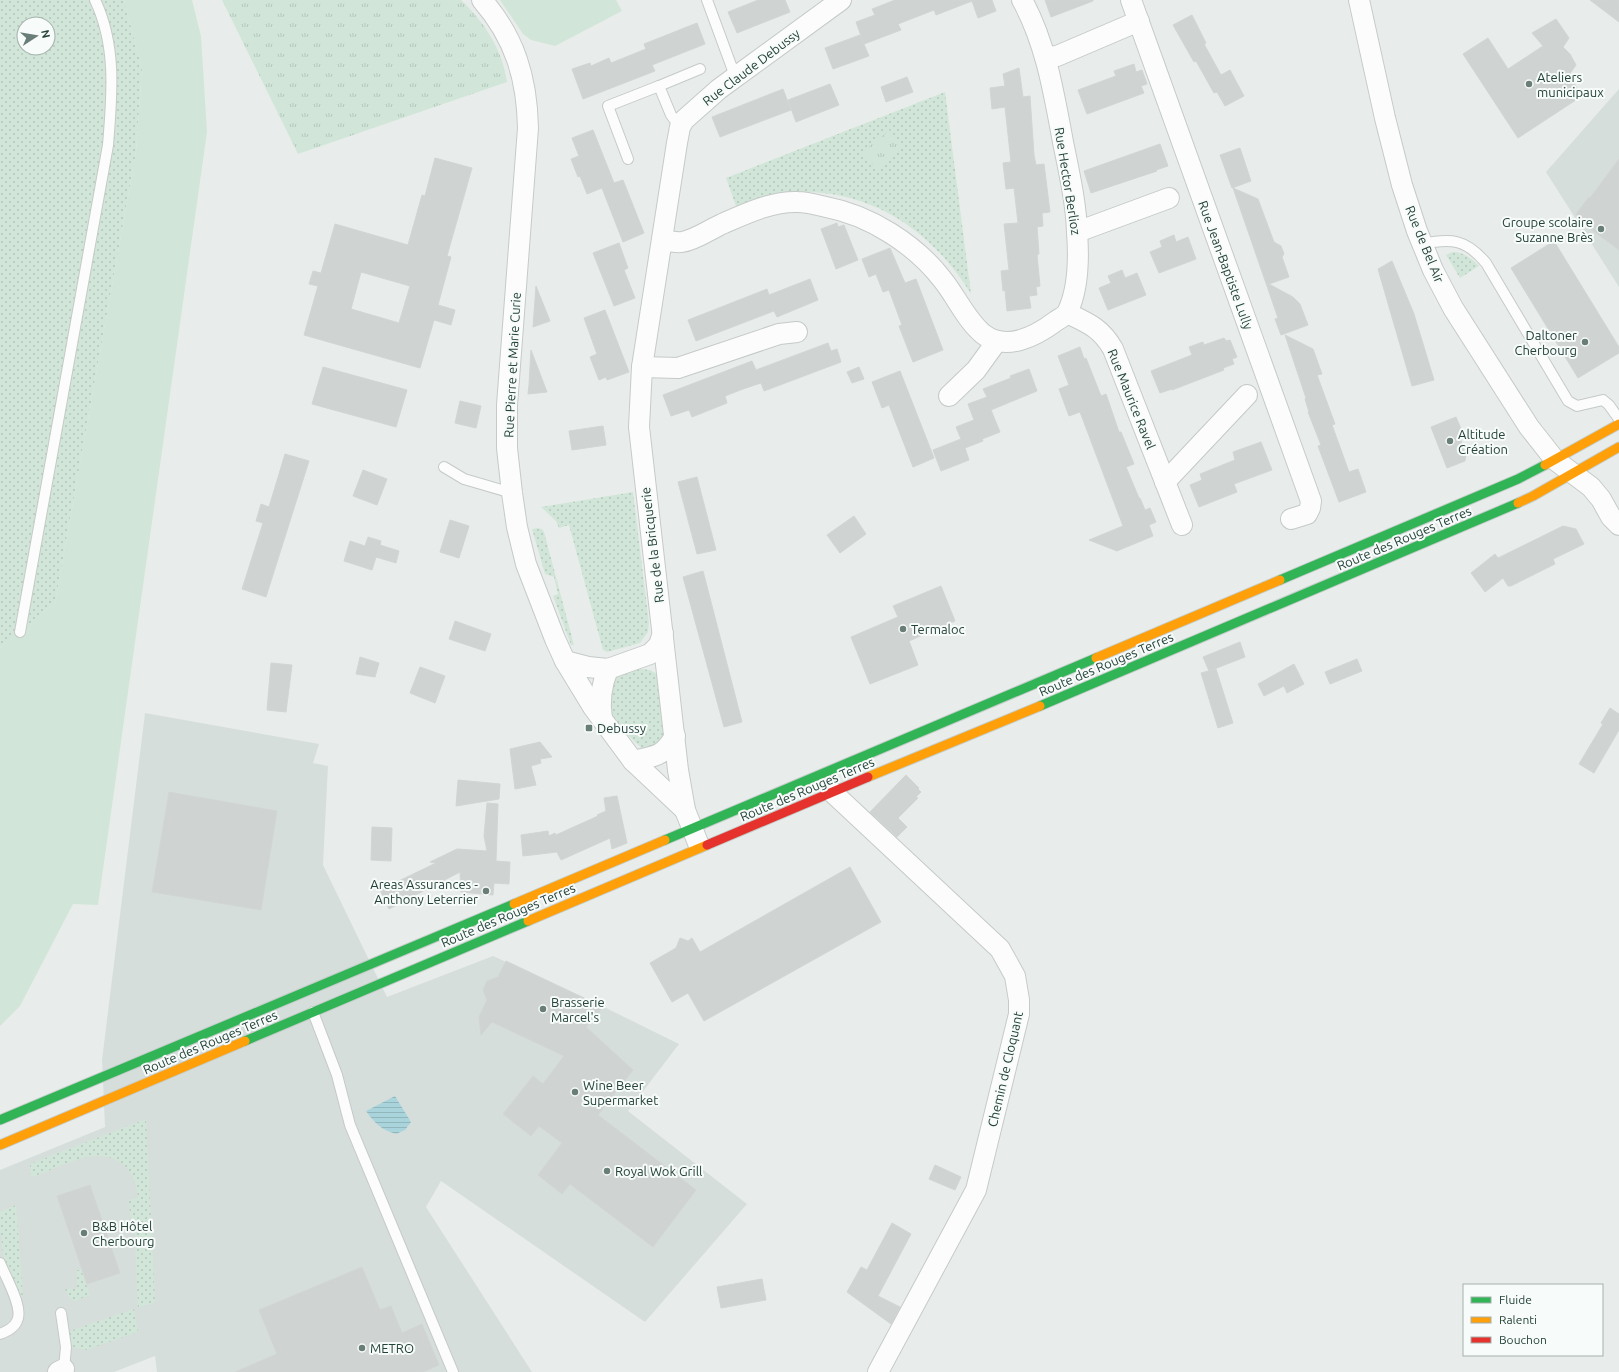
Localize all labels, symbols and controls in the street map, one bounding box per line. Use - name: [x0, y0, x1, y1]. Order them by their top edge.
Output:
- north arrow: [16, 16, 56, 56]
- street label: Rue Claude Debussy: [700, 26, 802, 108]
- text: N: [39, 29, 53, 39]
- place label: Ateliers municipaux: [1537, 70, 1604, 99]
- marker: Ateliers municipaux: [1524, 79, 1534, 89]
- street label: Rue Hector Berlioz: [1053, 126, 1083, 236]
- street label: Rue Jean-Baptiste Lully: [1196, 199, 1256, 331]
- street label: Rue de Bel Air: [1403, 203, 1447, 285]
- place label: Groupe scolaire Suzanne Brès: [1502, 215, 1593, 244]
- marker: Groupe scolaire Suzanne Brès: [1596, 224, 1606, 234]
- street label: Rue Pierre et Marie Curie: [501, 292, 523, 438]
- place label: Daltoner Cherbourg: [1514, 328, 1577, 357]
- marker: Daltoner Cherbourg: [1580, 337, 1590, 347]
- street label: Rue Maurice Ravel: [1105, 347, 1159, 452]
- place label: Altitude Création: [1458, 427, 1508, 456]
- marker: Altitude Création: [1445, 436, 1455, 446]
- street label: Rue de la Bricquerie: [638, 486, 666, 604]
- street label: Route des Rouges Terres: [1335, 503, 1474, 573]
- place label: Termaloc: [911, 622, 965, 636]
- marker: Termaloc: [898, 624, 908, 634]
- street label: Route des Rouges Terres: [1037, 629, 1176, 699]
- place label: Debussy: [597, 721, 646, 735]
- marker: Debussy: [584, 723, 594, 733]
- street label: Route des Rouges Terres: [738, 754, 877, 824]
- place label: Areas Assurances - Anthony Leterrier: [370, 877, 478, 906]
- street label: Route des Rouges Terres: [439, 880, 578, 950]
- marker: Areas Assurances - Anthony Leterrier: [481, 886, 491, 896]
- place label: Brasserie Marcel's: [551, 995, 605, 1024]
- marker: Brasserie Marcel's: [538, 1004, 548, 1014]
- street label: Route des Rouges Terres: [141, 1007, 280, 1077]
- street label: Chemin de Cloquant: [985, 1010, 1025, 1128]
- place label: Wine Beer Supermarket: [583, 1078, 658, 1107]
- marker: Wine Beer Supermarket: [570, 1087, 580, 1097]
- place label: Royal Wok Grill: [615, 1164, 703, 1178]
- marker: Royal Wok Grill: [602, 1166, 612, 1176]
- place label: B&B Hôtel Cherbourg: [92, 1219, 155, 1248]
- marker: B&B Hôtel Cherbourg: [79, 1228, 89, 1238]
- legend: [1463, 1284, 1603, 1356]
- text: Fluide: [1499, 1293, 1532, 1306]
- text: Ralenti: [1499, 1313, 1537, 1326]
- text: Bouchon: [1499, 1333, 1547, 1346]
- place label: METRO: [370, 1341, 414, 1355]
- marker: METRO: [357, 1343, 367, 1353]

